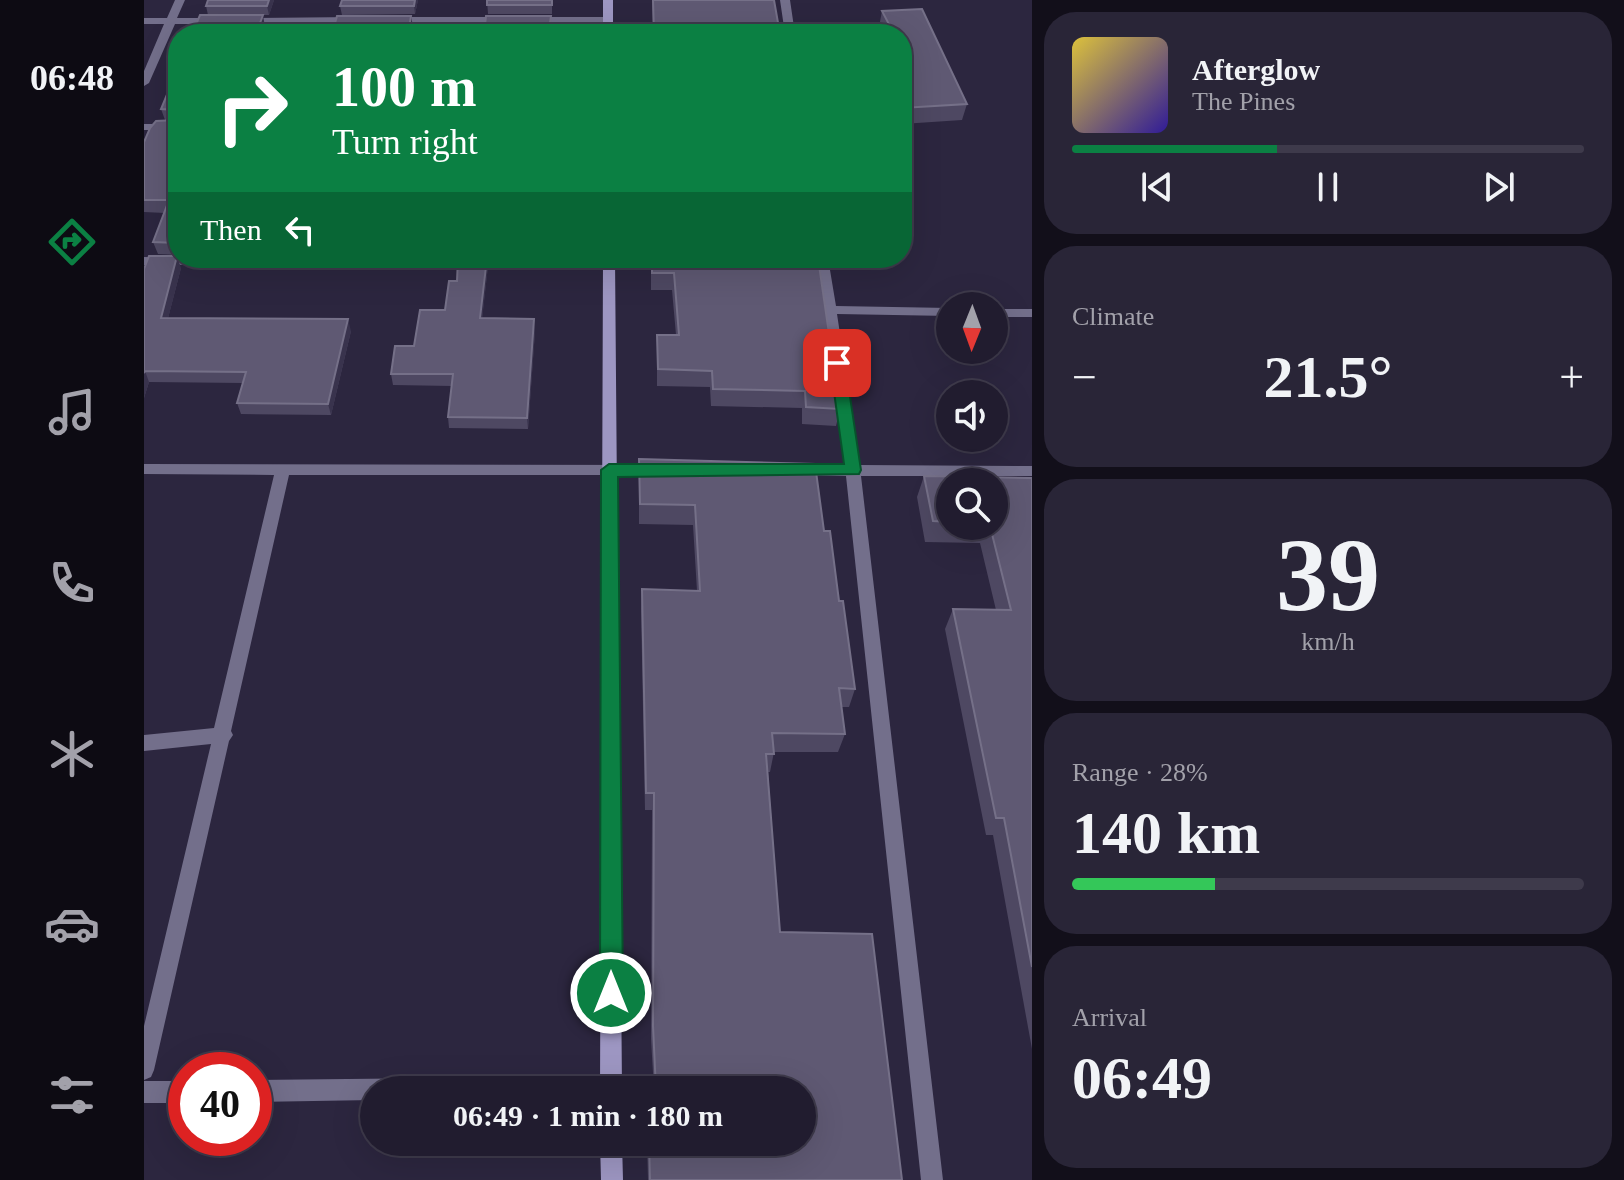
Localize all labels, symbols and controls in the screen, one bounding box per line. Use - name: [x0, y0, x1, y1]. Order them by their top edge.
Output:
- text: Afterglow: [1192, 53, 1320, 86]
- icon: right: [200, 56, 304, 160]
- text: 100 m: [332, 56, 477, 118]
- text: 06:48: [30, 58, 114, 98]
- text: The Pines: [1192, 87, 1295, 116]
- text: Turn right: [332, 122, 478, 162]
- icon: previous: [1135, 165, 1179, 209]
- icon: pause: [1306, 165, 1350, 209]
- icon: next: [1477, 165, 1521, 209]
- icon: left: [278, 208, 322, 252]
- text: Then: [200, 213, 262, 246]
- icon: directions: [44, 214, 100, 270]
- north arrow: [936, 292, 1008, 364]
- map controls: [936, 292, 1008, 540]
- text: Climate: [1072, 302, 1154, 331]
- pin: [803, 329, 871, 397]
- icon: arrive: [815, 341, 859, 385]
- text: 21.5°: [1264, 344, 1393, 410]
- text: −: [1072, 353, 1097, 402]
- text: +: [1559, 353, 1584, 402]
- button: sound: [936, 380, 1008, 452]
- icon: music: [44, 384, 100, 440]
- button: search: [936, 468, 1008, 540]
- text: 39: [1276, 517, 1380, 632]
- icon: phone: [44, 555, 100, 611]
- text: km/h: [1301, 627, 1355, 656]
- icon: climate: [44, 726, 100, 782]
- text: Range · 28%: [1072, 758, 1208, 787]
- text: 140 km: [1072, 800, 1260, 866]
- icon: car: [44, 896, 100, 952]
- position arrow: [569, 951, 653, 1035]
- text: Arrival: [1072, 1003, 1147, 1032]
- text: 06:49: [1072, 1045, 1212, 1111]
- speed limit sign: 40: [168, 1052, 272, 1156]
- icon: filters: [44, 1067, 100, 1123]
- text: 06:49 · 1 min · 180 m: [453, 1099, 723, 1132]

